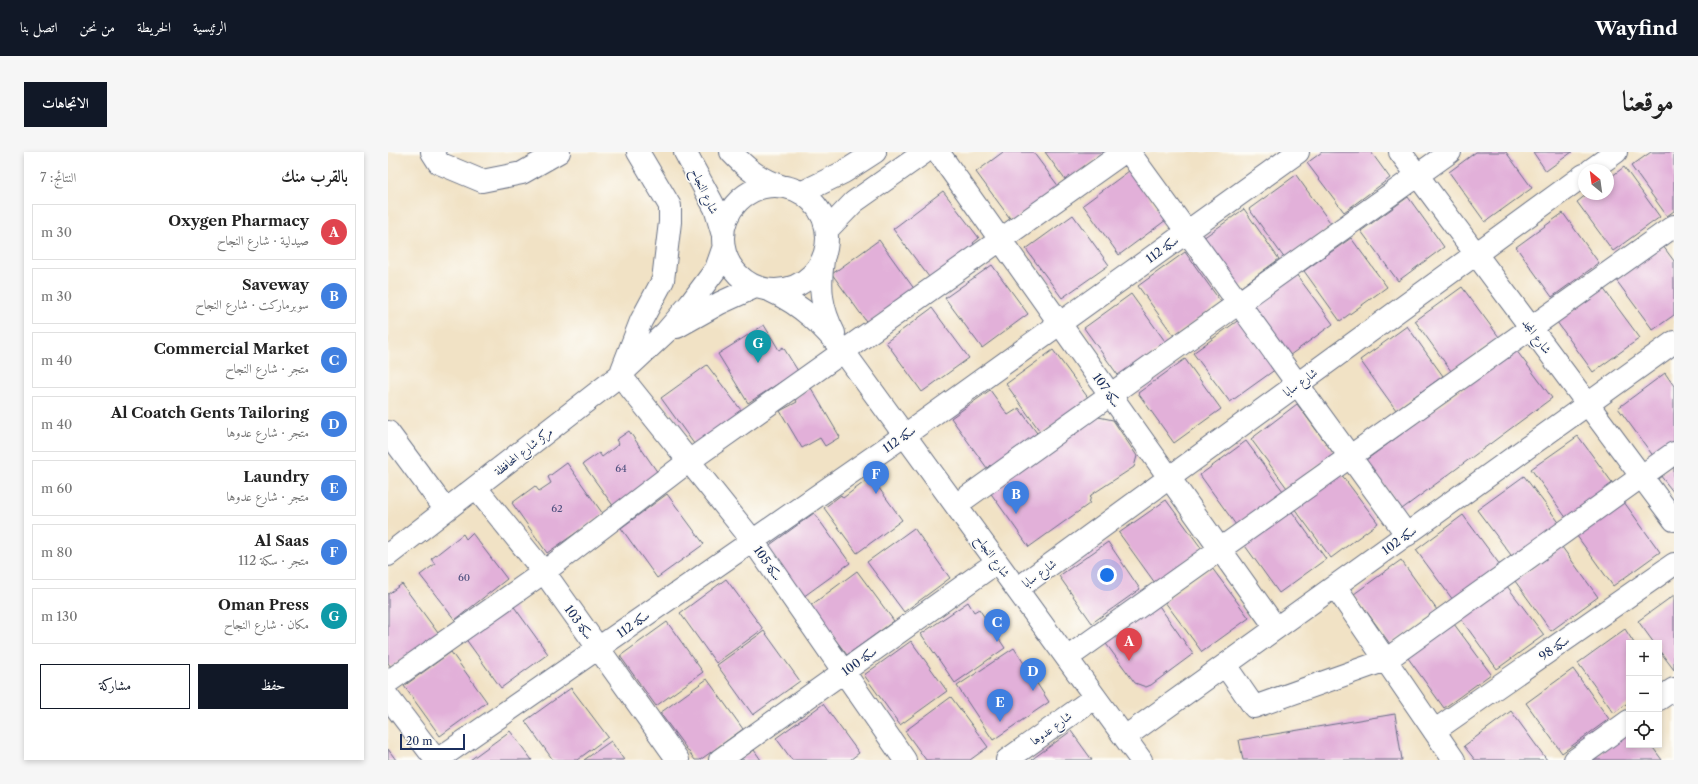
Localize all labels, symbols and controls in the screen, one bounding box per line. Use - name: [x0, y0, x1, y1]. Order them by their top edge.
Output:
- text: Wayfind: [1595, 17, 1678, 40]
- text: اتصل بنا: [20, 18, 58, 36]
- text: من نحن: [80, 18, 115, 36]
- text: الخريطة: [137, 18, 171, 36]
- text: الرئيسية: [193, 18, 227, 36]
- button: الاتجاهات: [24, 82, 107, 127]
- text: موقعنا: [1622, 84, 1674, 118]
- north arrow: [1578, 164, 1614, 200]
- text: بالقرب منك: [281, 166, 348, 186]
- street label: شارع النجاح: [684, 166, 722, 218]
- text: النتائج: 7: [40, 169, 76, 185]
- text: Oxygen Pharmacy: [168, 211, 309, 230]
- text: 30 m: [41, 224, 72, 240]
- text: A: [329, 224, 339, 240]
- text: صيدلية · شارع النجاح: [217, 232, 309, 248]
- street label: سكة 112: [1143, 232, 1181, 266]
- text: Saveway: [242, 275, 309, 294]
- text: 30 m: [41, 288, 72, 304]
- text: B: [329, 288, 339, 304]
- text: سوبرماركت · شارع النجاح: [195, 296, 309, 312]
- street label: شارع المجد: [1516, 316, 1555, 359]
- pin: G: [745, 330, 771, 363]
- text: Commercial Market: [154, 339, 309, 358]
- text: 40 m: [41, 352, 72, 368]
- text: C: [329, 352, 339, 368]
- text: متجر · شارع النجاح: [225, 360, 309, 376]
- street label: شارع سابا: [1280, 364, 1323, 403]
- street label: سكة 107: [1090, 370, 1124, 410]
- text: Al Coatch Gents Tailoring: [111, 403, 309, 422]
- text: 40 m: [41, 416, 72, 432]
- text: D: [328, 416, 340, 432]
- street label: سكة 112: [880, 422, 918, 456]
- street label: مركز شارع المحافظة: [491, 423, 558, 482]
- text: متجر · شارع عدوها: [227, 424, 309, 440]
- pin: F: [863, 461, 889, 494]
- house number: 64: [615, 462, 627, 475]
- text: Laundry: [243, 467, 309, 486]
- text: 60 m: [41, 480, 72, 496]
- text: E: [329, 480, 339, 496]
- pin: B: [1003, 481, 1029, 514]
- text: متجر · شارع عدوها: [227, 488, 309, 504]
- house number: 62: [551, 502, 563, 515]
- street label: سكة 102: [1379, 522, 1419, 558]
- text: Al Saas: [255, 531, 309, 550]
- street label: شارع النجاح: [969, 532, 1013, 583]
- street label: سكة 105: [751, 543, 785, 583]
- text: 80 m: [41, 544, 73, 560]
- text: F: [330, 544, 338, 560]
- text: متجر · سكة 112: [238, 552, 309, 568]
- street label: شارع سابا: [1019, 555, 1062, 594]
- your location: [1097, 565, 1117, 585]
- house number: 60: [458, 571, 470, 584]
- text: Oman Press: [218, 595, 309, 614]
- street label: سكة 103: [562, 602, 597, 642]
- street label: سكة 112: [614, 607, 652, 641]
- text: 130 m: [41, 608, 77, 624]
- text: G: [329, 608, 340, 624]
- pin: C: [984, 609, 1010, 642]
- text: مكان · شارع النجاح: [224, 616, 309, 632]
- pin: A: [1116, 628, 1142, 661]
- street label: سكة 98: [1536, 632, 1572, 664]
- map controls: [1626, 640, 1662, 748]
- button: +: [1626, 640, 1662, 676]
- street label: سكة 100: [838, 643, 880, 679]
- pin: D: [1020, 658, 1046, 691]
- button: مشاركة: [40, 664, 190, 709]
- button: حفظ: [198, 664, 348, 709]
- button: −: [1626, 676, 1662, 712]
- pin: E: [987, 689, 1013, 722]
- street label: شارع عدوها: [1027, 708, 1077, 751]
- button: locate: [1626, 712, 1662, 748]
- scale bar: [400, 732, 465, 751]
- text: 20 m: [406, 734, 432, 748]

